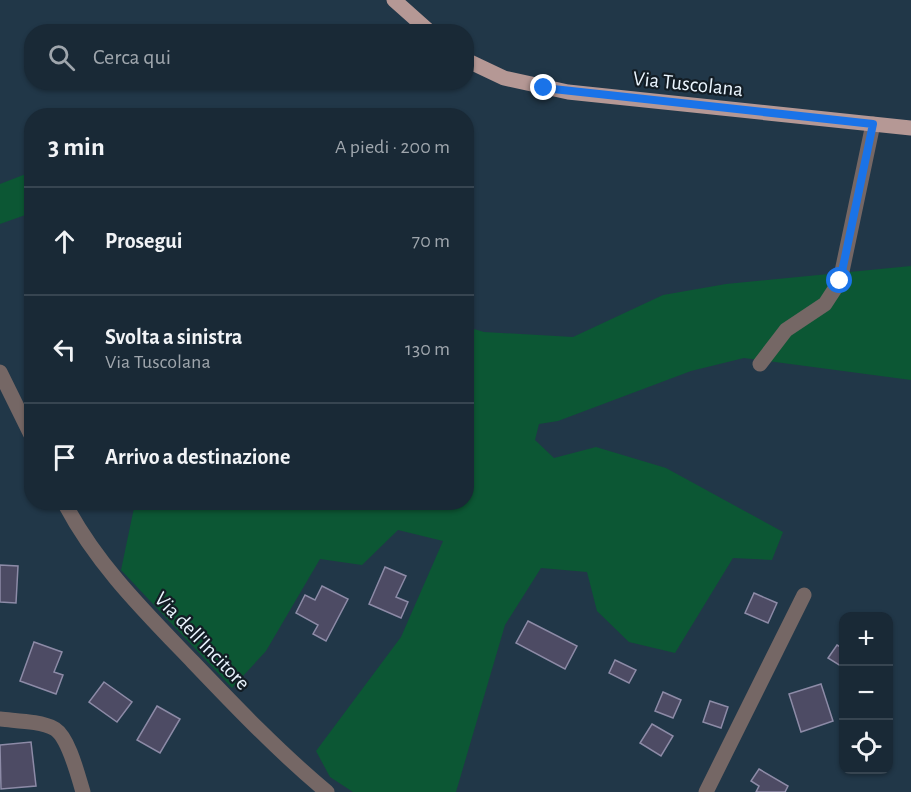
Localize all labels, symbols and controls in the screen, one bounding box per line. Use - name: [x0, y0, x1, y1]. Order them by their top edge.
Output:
- search box: [24, 24, 474, 90]
- icon: search: [45, 41, 78, 74]
- text: Cerca qui: [93, 46, 171, 68]
- street label: Via Tuscolana: [632, 68, 745, 100]
- route end: [530, 74, 556, 100]
- text: 3 min: [48, 134, 105, 160]
- text: A piedi · 200 m: [335, 137, 450, 157]
- icon: ahead: [48, 225, 81, 258]
- text: Prosegui: [105, 230, 182, 252]
- text: 70 m: [412, 231, 450, 251]
- route start: [826, 267, 852, 293]
- text: Svolta a sinistra: [105, 326, 242, 348]
- icon: left: [48, 333, 81, 366]
- text: 130 m: [405, 339, 450, 359]
- text: Via Tuscolana: [105, 352, 211, 372]
- icon: arrive: [48, 441, 81, 474]
- text: Arrivo a destinazione: [105, 446, 290, 468]
- street label: Via dell'Incitore: [150, 588, 254, 694]
- map controls: [839, 612, 893, 774]
- button: +: [839, 612, 893, 666]
- button: −: [839, 666, 893, 720]
- button: locate: [839, 720, 893, 774]

